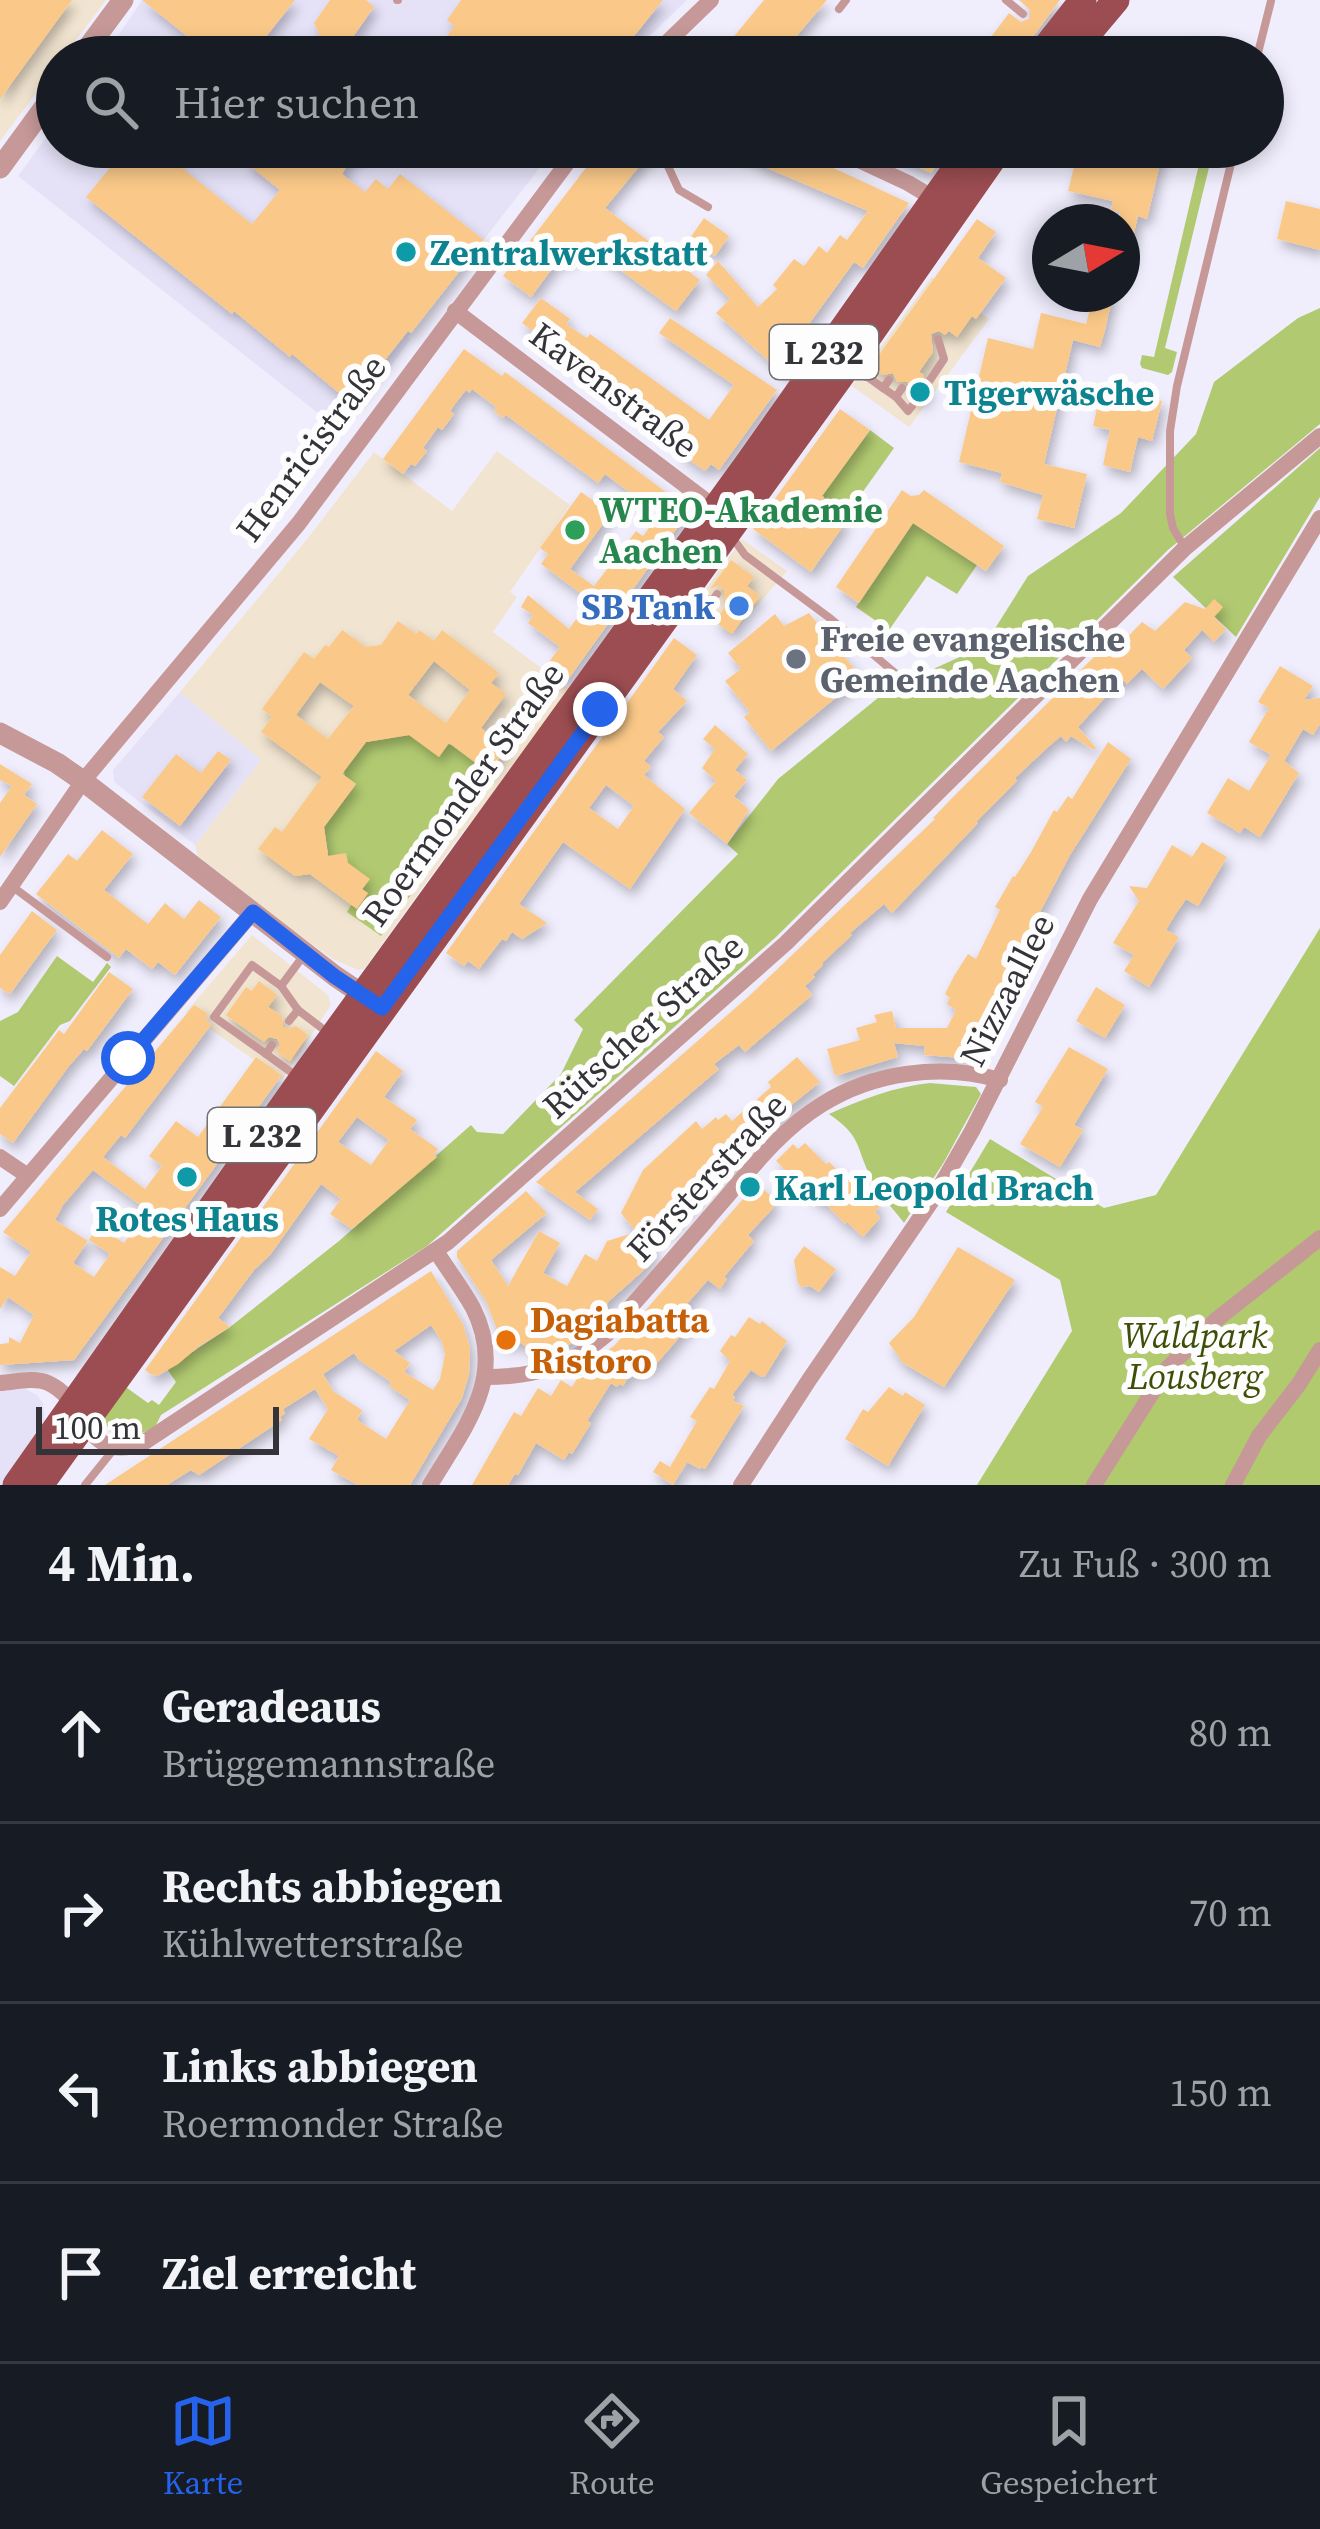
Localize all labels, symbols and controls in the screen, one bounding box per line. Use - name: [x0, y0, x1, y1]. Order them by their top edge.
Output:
- search box: [36, 36, 1284, 168]
- icon: search: [78, 69, 144, 135]
- text: Hier suchen: [174, 71, 419, 133]
- north arrow: [1032, 204, 1140, 312]
- place label: Zentralwerkstatt: [430, 228, 708, 277]
- marker: Zentralwerkstatt: [393, 239, 419, 265]
- street label: Kavenstraße: [520, 311, 708, 469]
- road number: L 232: [770, 325, 878, 379]
- street label: Henricistraße: [225, 345, 397, 551]
- place label: Tigerwäsche: [944, 368, 1154, 417]
- marker: Tigerwäsche: [907, 379, 933, 405]
- place label: WTEO-Akademie Aachen: [599, 485, 883, 575]
- marker: WTEO-Akademie Aachen: [562, 517, 588, 543]
- place label: SB Tank: [581, 582, 715, 631]
- marker: SB Tank: [726, 593, 752, 619]
- place label: Freie evangelische Gemeinde Aachen: [820, 614, 1125, 704]
- marker: Freie evangelische Gemeinde Aachen: [783, 646, 809, 672]
- street label: Roermonder Straße: [350, 652, 576, 936]
- route end: [573, 682, 627, 736]
- street label: Nizzaallee: [948, 905, 1066, 1075]
- street label: Rütscher Straße: [532, 923, 754, 1129]
- route start: [101, 1031, 155, 1085]
- street label: Försterstraße: [616, 1082, 798, 1272]
- road number: L 232: [208, 1108, 316, 1162]
- place label: Karl Leopold Brach: [774, 1163, 1094, 1212]
- marker: Rotes Haus: [174, 1164, 200, 1190]
- marker: Karl Leopold Brach: [737, 1174, 763, 1200]
- place label: Rotes Haus: [95, 1194, 279, 1243]
- place label: Dagiabatta Ristoro: [530, 1295, 710, 1385]
- park label: Waldpark Lousberg: [1122, 1311, 1269, 1401]
- marker: Dagiabatta Ristoro: [493, 1327, 519, 1353]
- scale bar: [36, 1401, 279, 1454]
- text: 100 m: [54, 1405, 141, 1450]
- text: 4 Min.: [48, 1528, 195, 1598]
- text: Zu Fuß · 300 m: [1019, 1537, 1272, 1590]
- text: Geradeaus: [162, 1675, 381, 1737]
- icon: ahead: [48, 1700, 114, 1766]
- text: 80 m: [1189, 1706, 1272, 1759]
- text: Brüggemannstraße: [162, 1737, 496, 1790]
- text: Rechts abbiegen: [162, 1855, 503, 1917]
- icon: right: [48, 1880, 114, 1946]
- text: 70 m: [1189, 1886, 1272, 1939]
- text: Kühlwetterstraße: [162, 1917, 464, 1970]
- text: Links abbiegen: [162, 2035, 478, 2097]
- icon: left: [48, 2060, 114, 2126]
- text: 150 m: [1169, 2066, 1272, 2119]
- text: Roermonder Straße: [162, 2097, 504, 2150]
- icon: arrive: [48, 2240, 114, 2306]
- text: Ziel erreicht: [162, 2242, 416, 2304]
- tab: Karte: [163, 2388, 243, 2505]
- tab: Route: [569, 2388, 655, 2505]
- tab: Gespeichert: [980, 2388, 1157, 2505]

